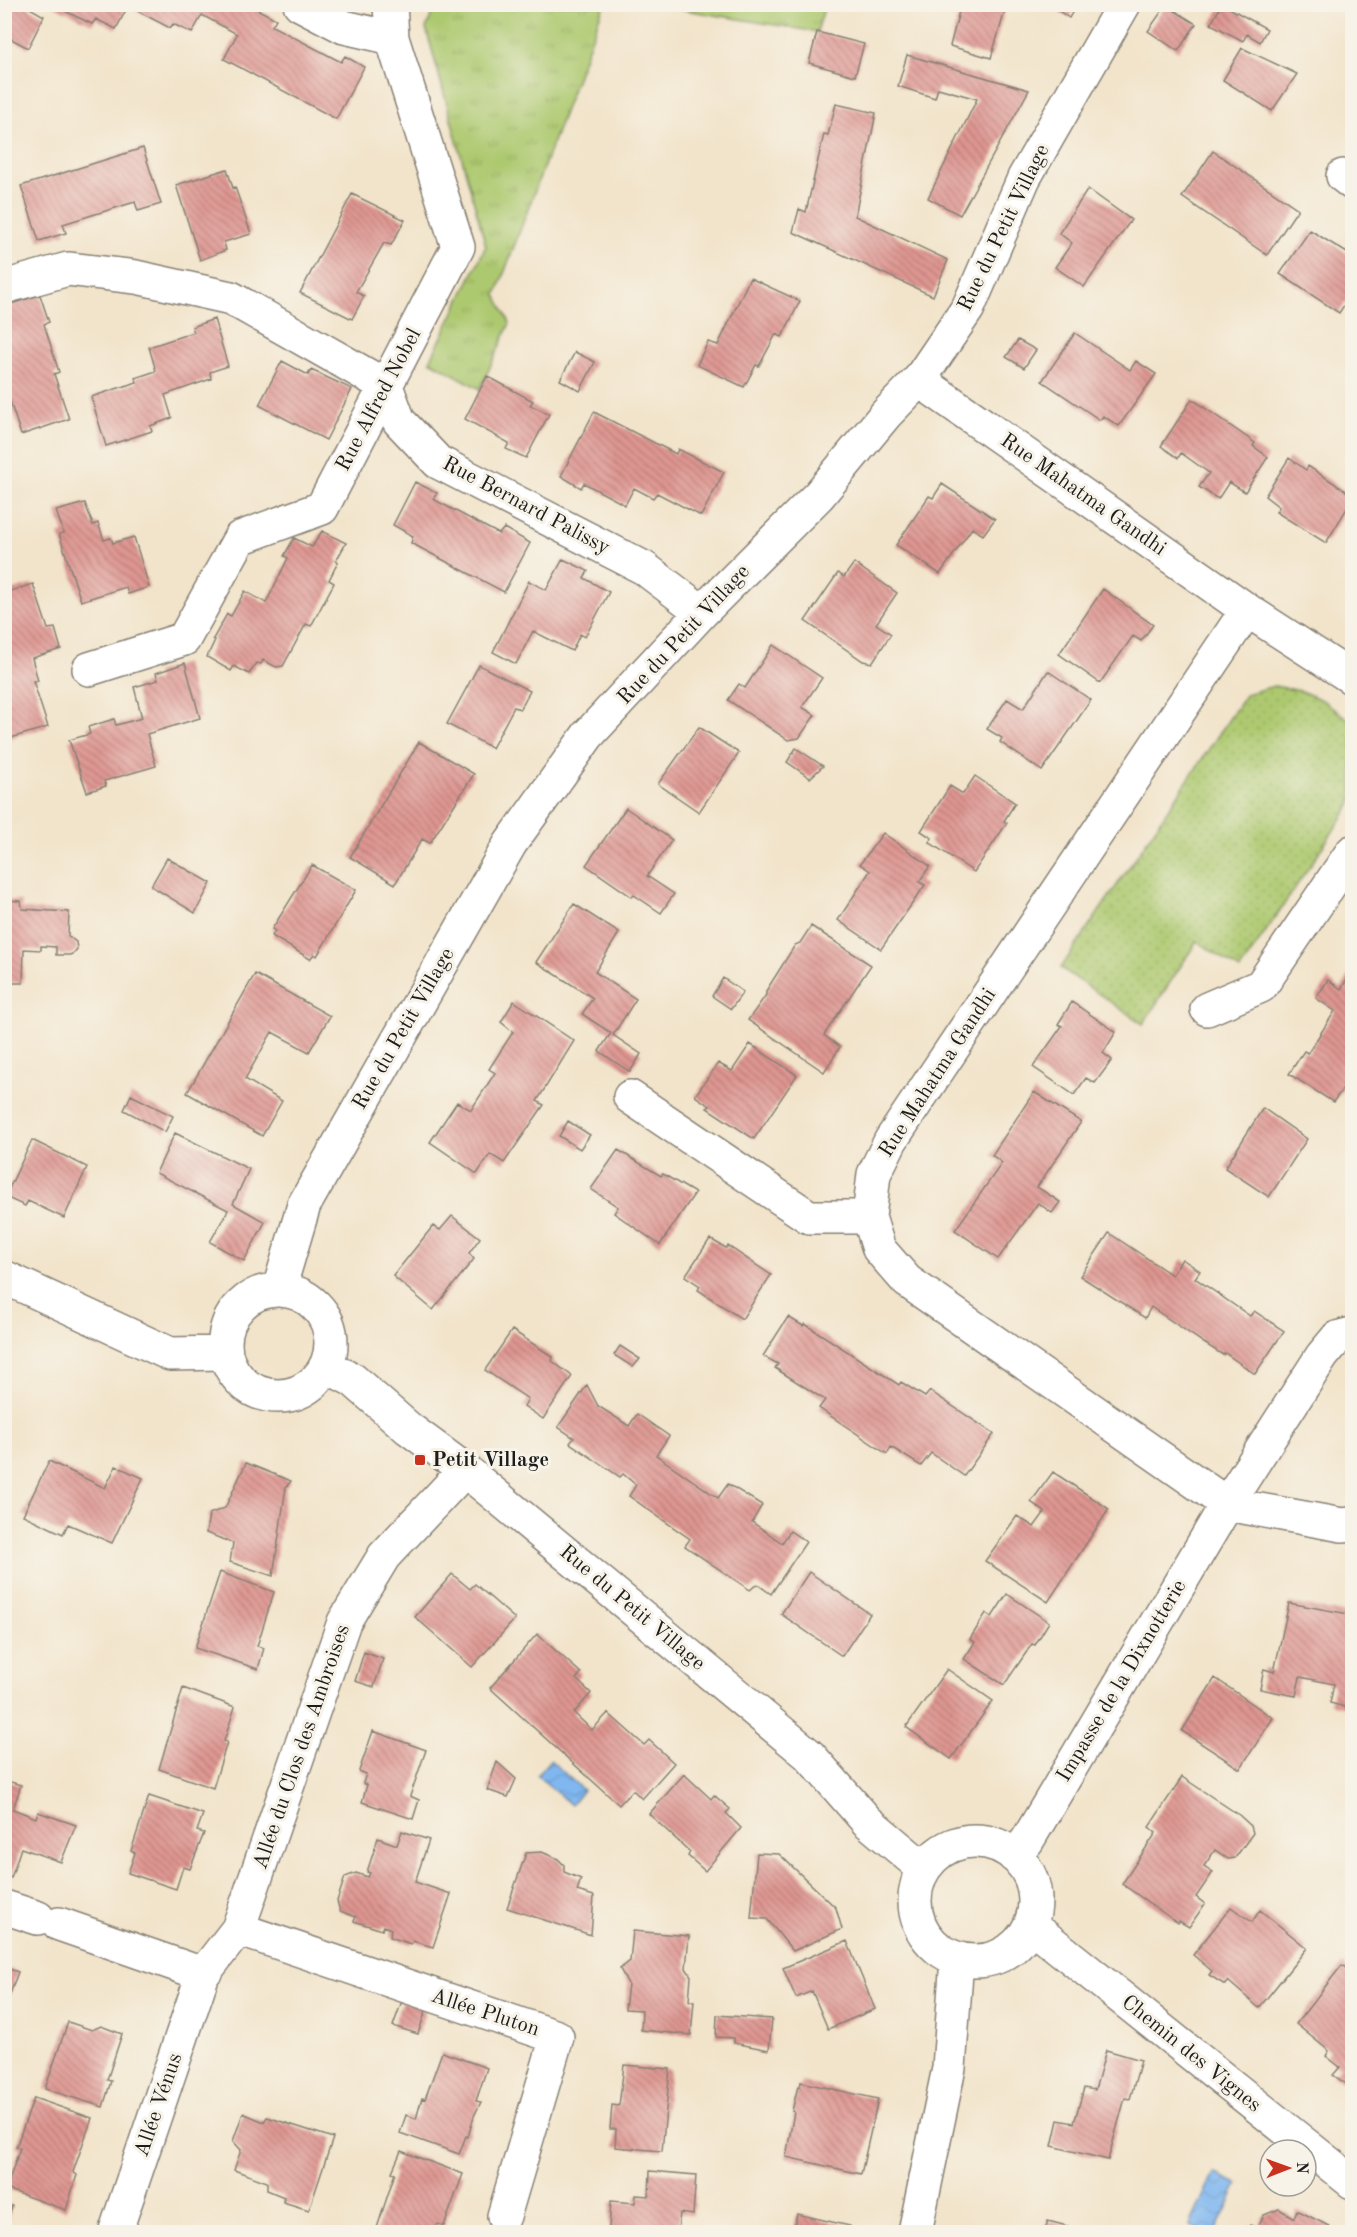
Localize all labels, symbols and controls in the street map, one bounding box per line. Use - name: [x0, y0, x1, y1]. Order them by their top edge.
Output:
- street label: Rue du Petit Village: [955, 141, 1053, 315]
- street label: Rue Alfred Nobel: [333, 325, 426, 475]
- street label: Rue Mahatma Gandhi: [996, 430, 1170, 560]
- street label: Rue Bernard Palissy: [439, 453, 613, 559]
- street label: Rue du Petit Village: [614, 561, 754, 709]
- street label: Rue du Petit Village: [349, 945, 459, 1113]
- street label: Rue Mahatma Gandhi: [876, 985, 1000, 1161]
- place label: Petit Village: [432, 1450, 549, 1471]
- marker: Petit Village: [413, 1453, 427, 1467]
- street label: Rue du Petit Village: [555, 1541, 709, 1675]
- street label: Impasse de la Dixnotterie: [1053, 1576, 1191, 1786]
- street label: Allée du Clos des Ambroises: [250, 1622, 354, 1872]
- street label: Allée Pluton: [428, 1986, 542, 2040]
- street label: Chemin des Vignes: [1117, 1991, 1265, 2117]
- street label: Allée Vénus: [131, 2050, 187, 2160]
- north arrow: [1258, 2138, 1318, 2198]
- text: N: [1293, 2162, 1309, 2175]

